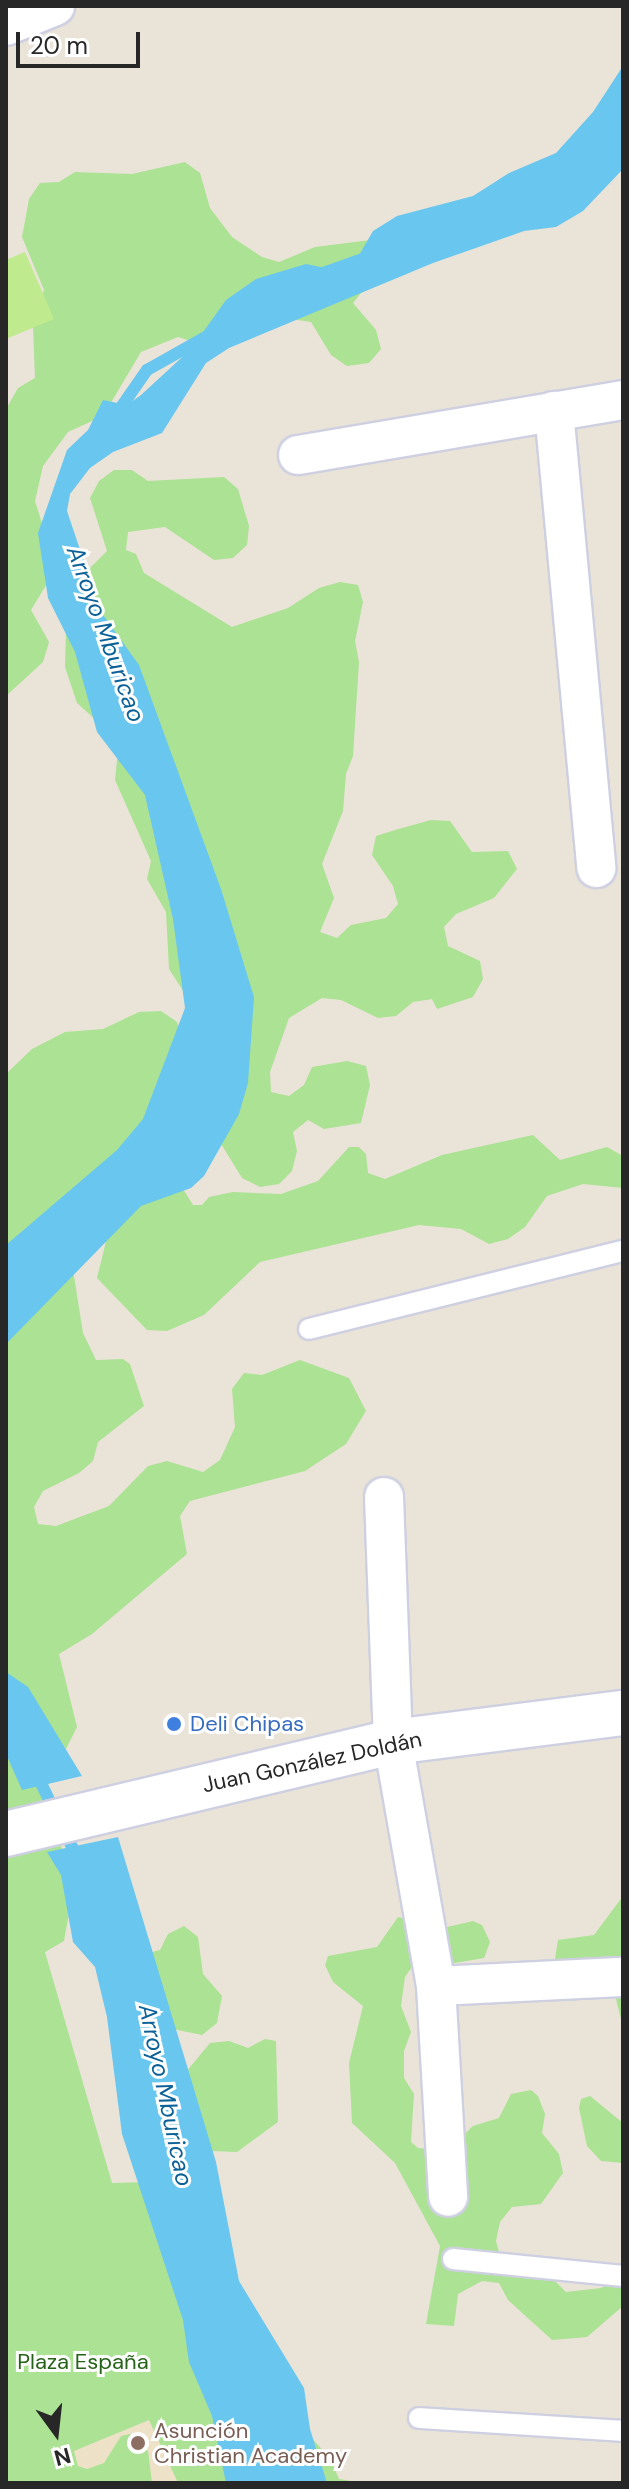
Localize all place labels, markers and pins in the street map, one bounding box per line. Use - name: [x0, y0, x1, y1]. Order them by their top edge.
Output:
- place label: Deli Chipas: [190, 1711, 304, 1737]
- marker: Deli Chipas: [165, 1715, 183, 1733]
- place label: Asunción Christian Academy: [154, 2417, 347, 2468]
- marker: Asunción Christian Academy: [129, 2434, 147, 2452]

